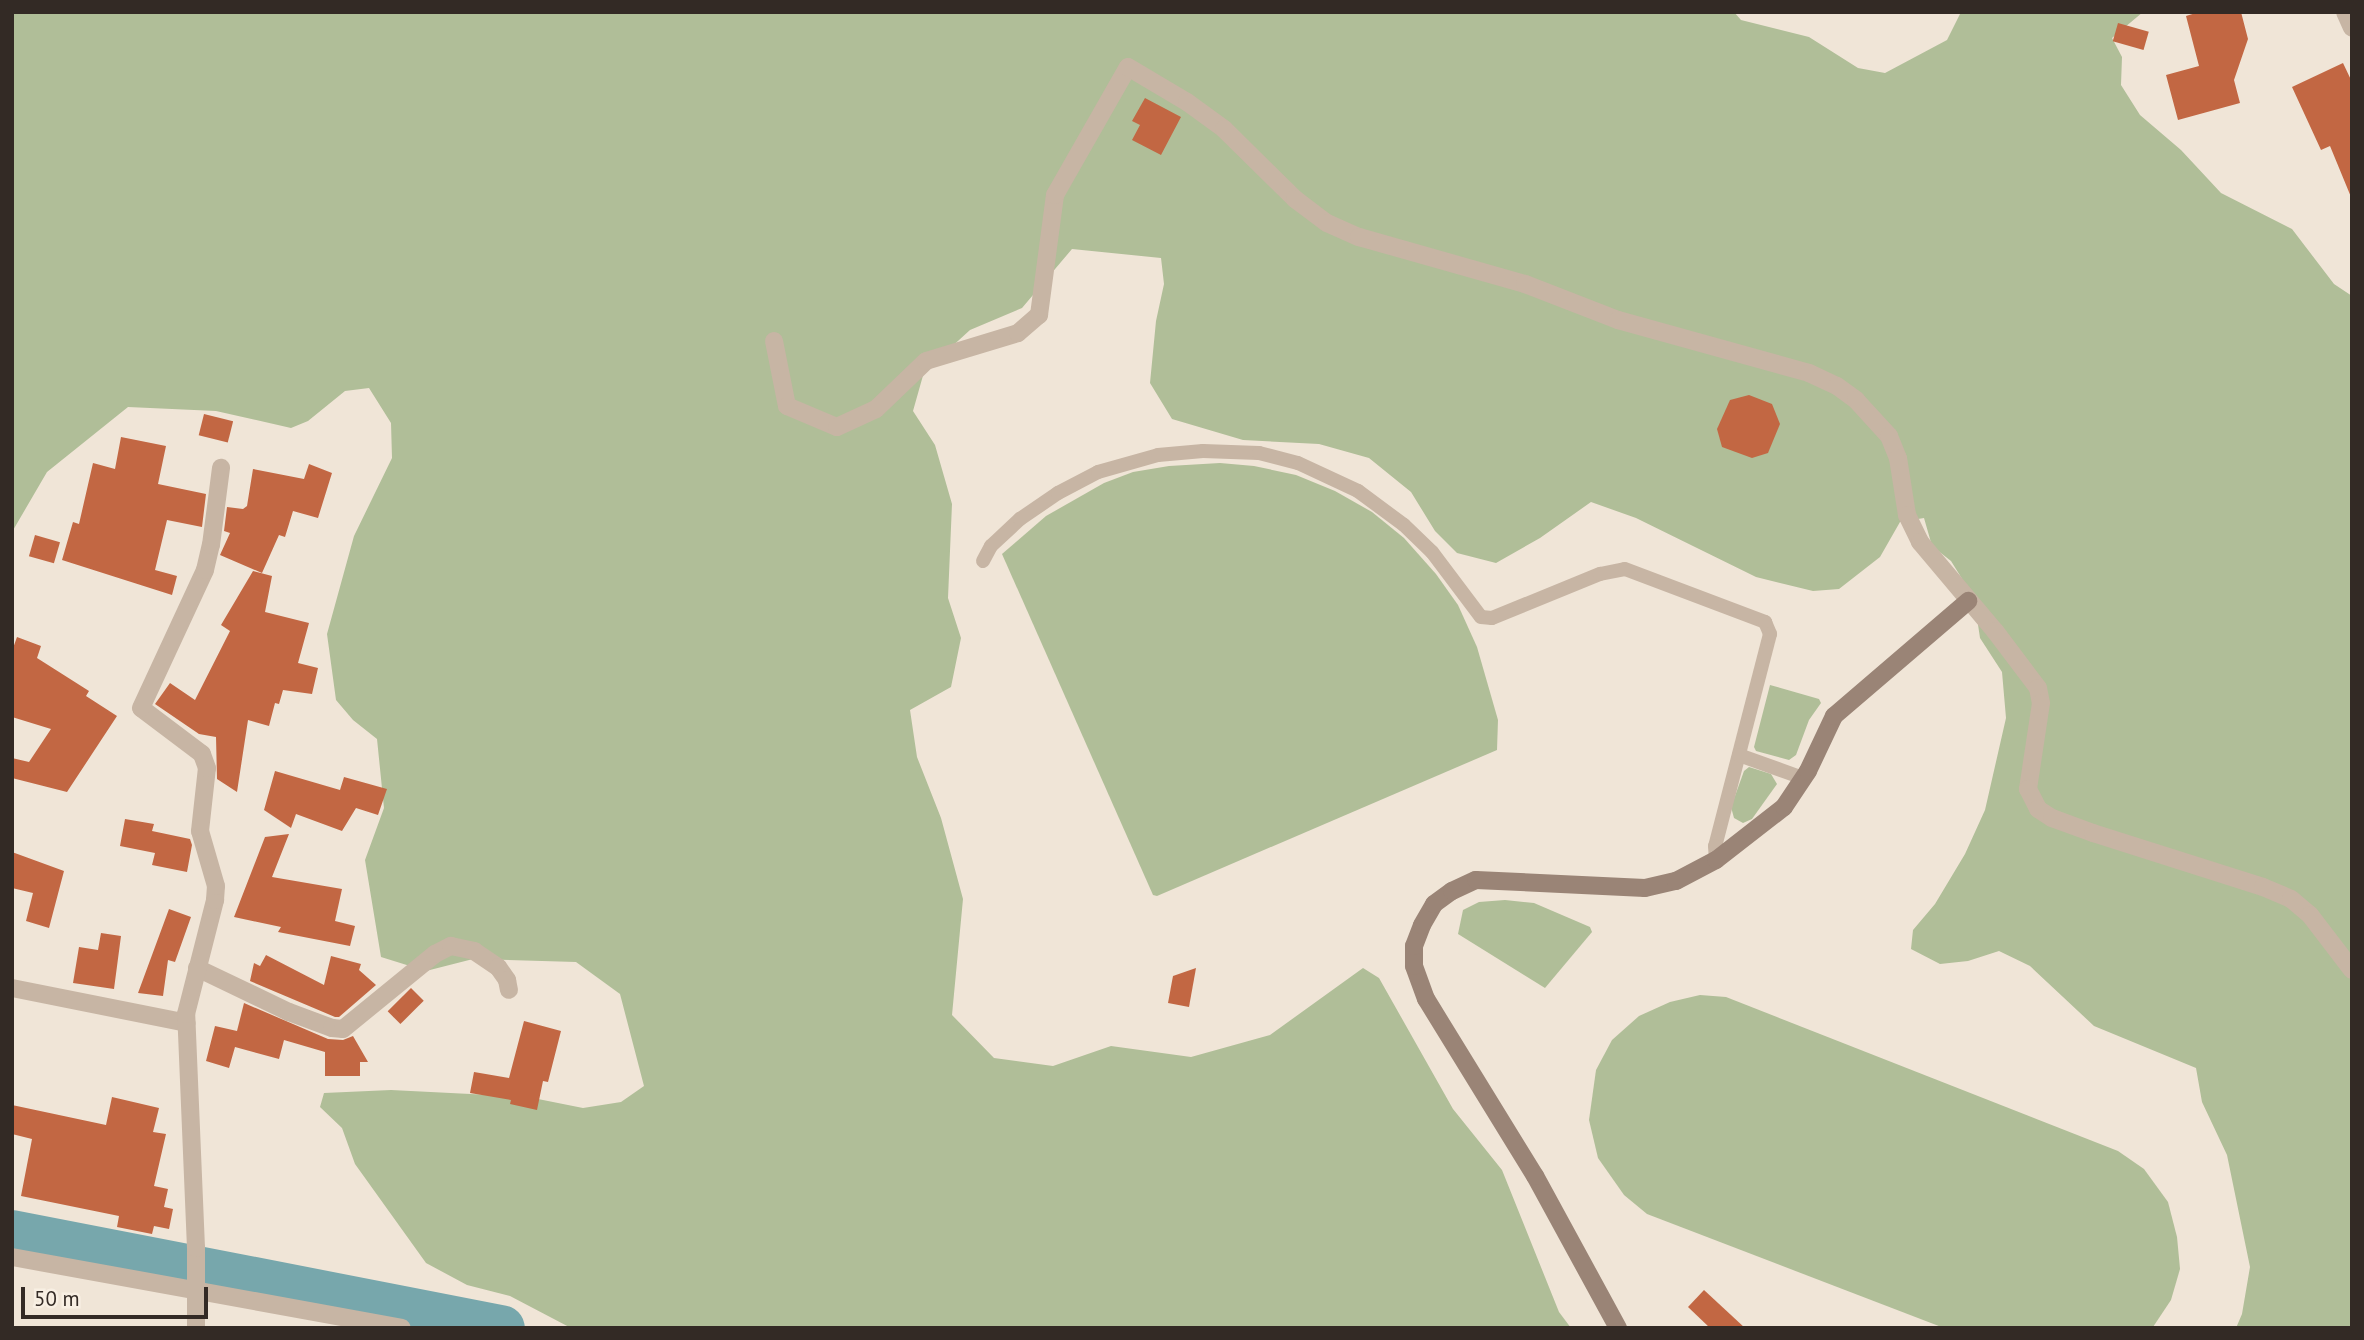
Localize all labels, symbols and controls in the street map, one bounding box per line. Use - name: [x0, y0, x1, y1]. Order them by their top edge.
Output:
- scale bar: [24, 1274, 212, 1318]
- text: 50 m: [34, 1285, 80, 1312]

